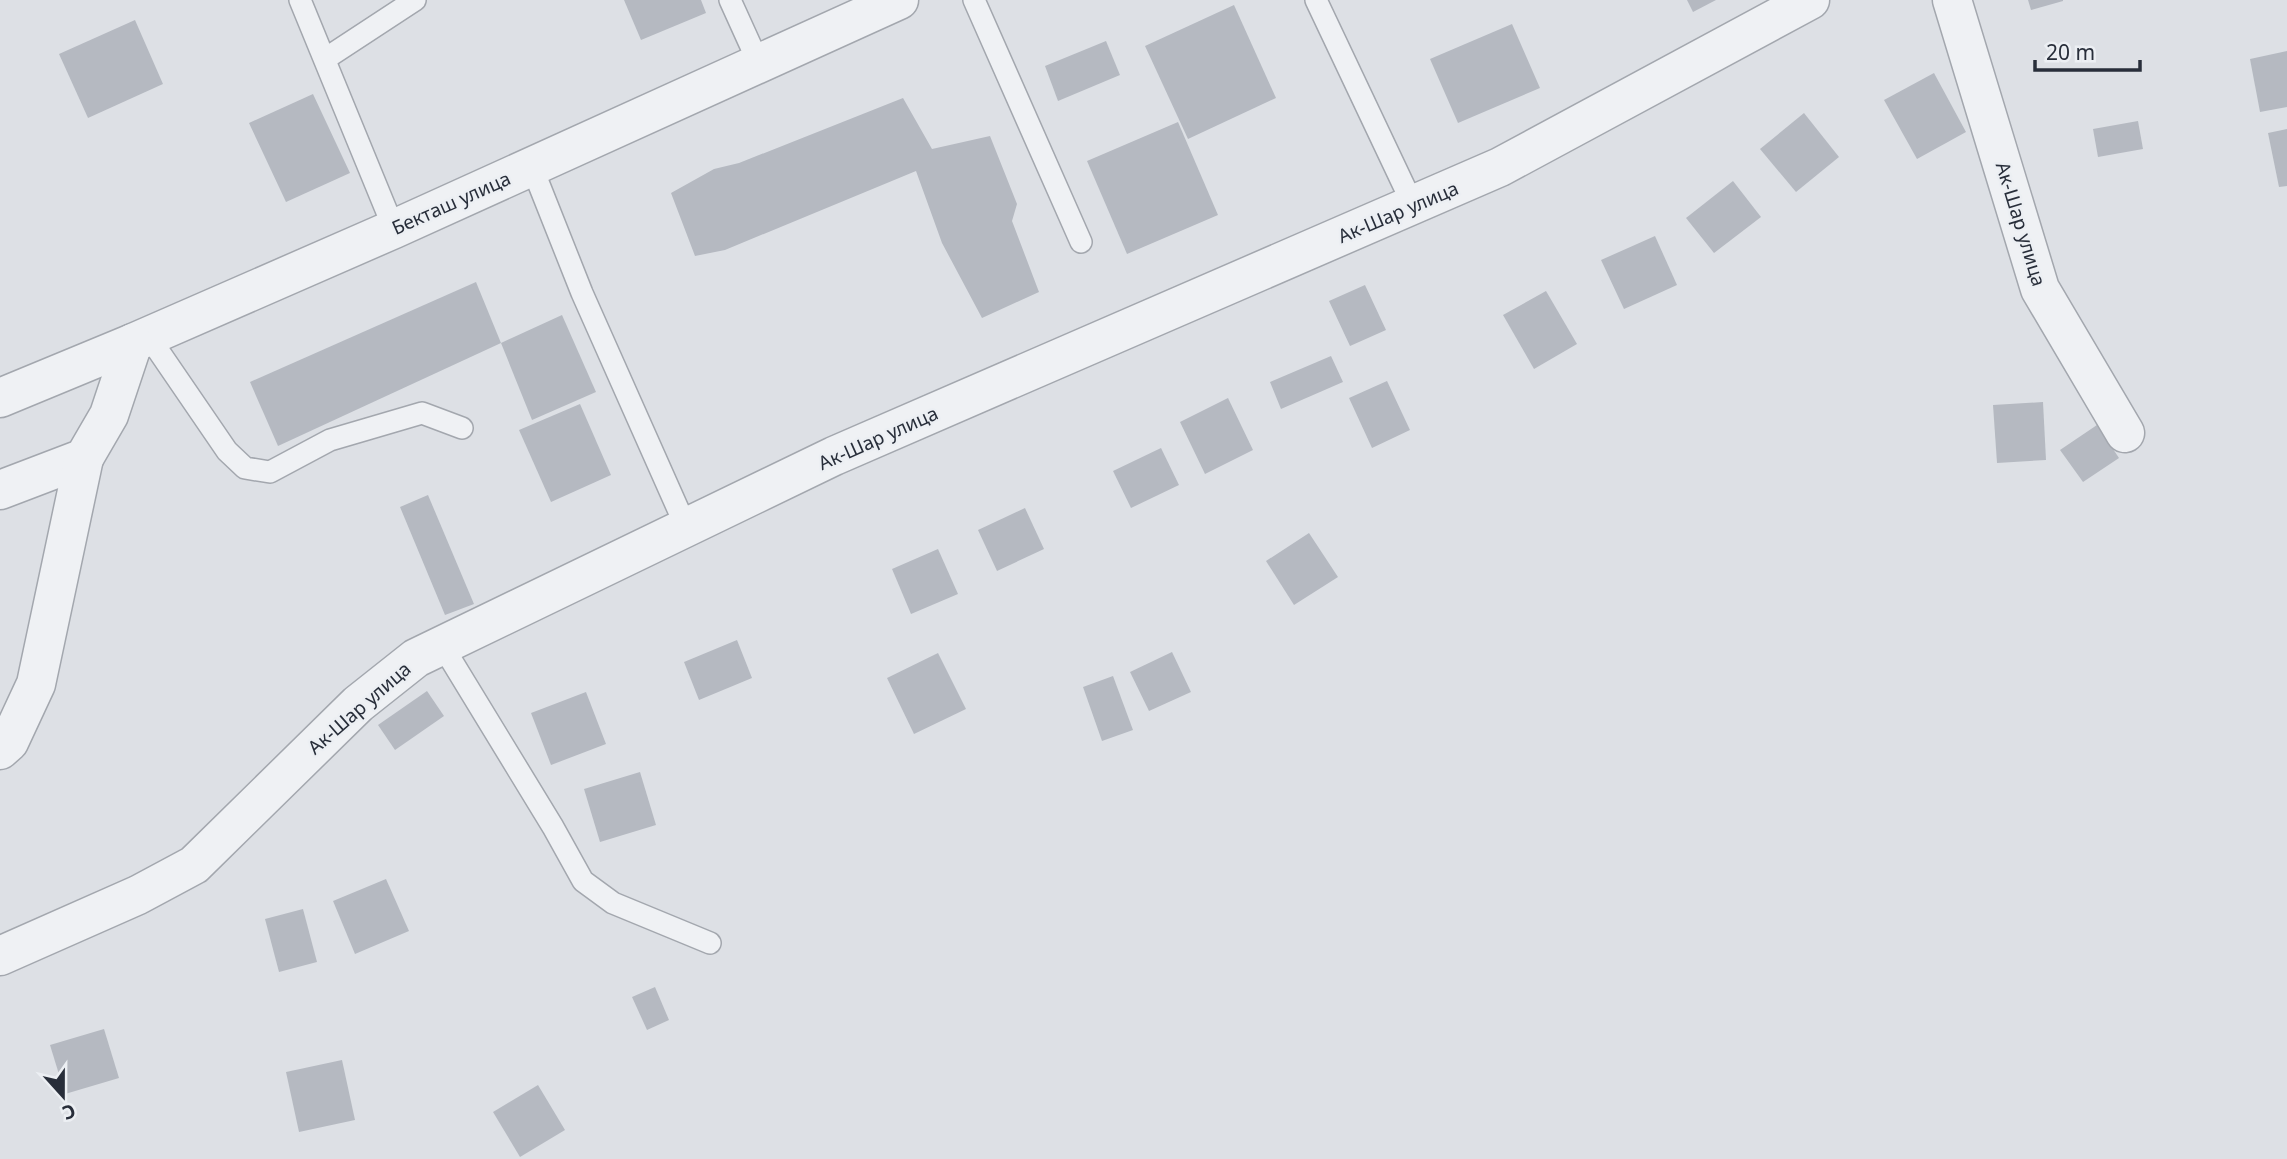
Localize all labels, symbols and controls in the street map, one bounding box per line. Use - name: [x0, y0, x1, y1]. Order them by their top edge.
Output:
- scale bar: [2035, 28, 2140, 72]
- text: 20 m: [2046, 38, 2095, 66]
- street label: Ак-Шар улица: [1990, 159, 2052, 289]
- street label: Бекташ улица: [388, 165, 514, 241]
- street label: Ак-Шар улица: [1334, 175, 1462, 249]
- street label: Ак-Шар улица: [814, 400, 942, 476]
- street label: Ак-Шар улица: [302, 656, 416, 760]
- north arrow: [28, 1061, 98, 1131]
- text: С: [59, 1098, 79, 1126]

